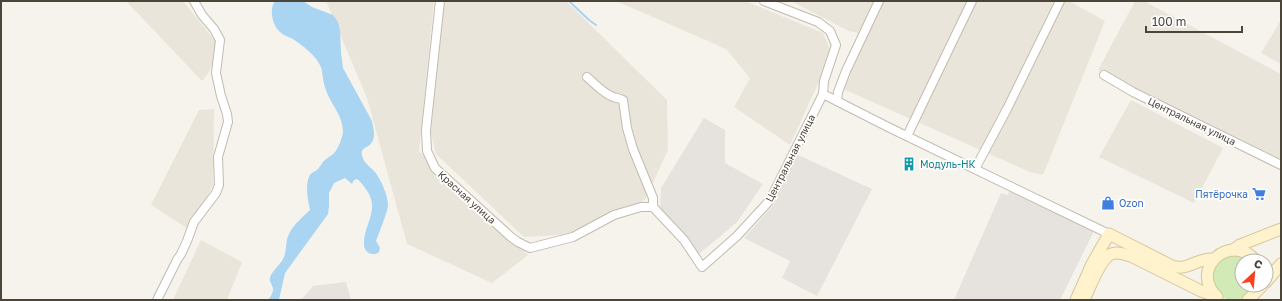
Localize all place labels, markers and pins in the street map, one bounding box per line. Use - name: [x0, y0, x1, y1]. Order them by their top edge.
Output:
- building icon: Модуль-НК: [901, 156, 917, 172]
- place label: Модуль-НК: [920, 158, 976, 170]
- supermarket icon: Пятёрочка: [1251, 186, 1267, 202]
- place label: Пятёрочка: [1195, 188, 1248, 200]
- shop icon: Ozon: [1100, 195, 1116, 211]
- place label: Ozon: [1119, 197, 1144, 209]

